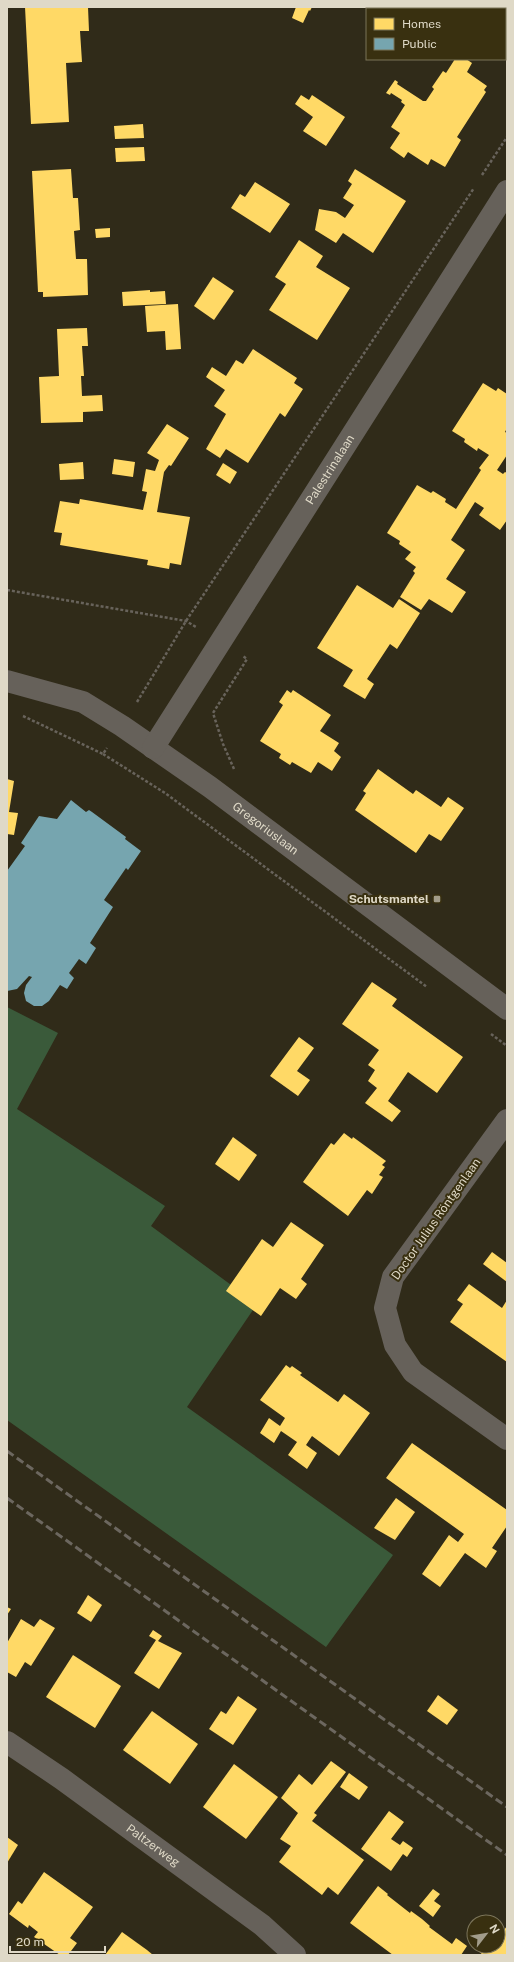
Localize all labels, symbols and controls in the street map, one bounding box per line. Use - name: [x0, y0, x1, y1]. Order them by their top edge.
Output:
- legend: [366, 8, 506, 60]
- text: Homes: [402, 17, 441, 31]
- text: Public: [402, 37, 437, 51]
- street label: Palestrinalaan: [303, 432, 357, 507]
- street label: Gregoriuslaan: [230, 799, 301, 858]
- place label: Schutsmantel: [349, 892, 429, 906]
- marker: Schutsmantel: [432, 894, 442, 904]
- street label: Doctor Julius Röntgenlaan: [389, 1155, 483, 1283]
- street label: Paltzerweg: [123, 1821, 183, 1870]
- north arrow: [466, 1914, 506, 1954]
- text: N: [487, 1922, 502, 1936]
- scale bar: [10, 1928, 105, 1954]
- text: 20 m: [16, 1935, 44, 1949]

